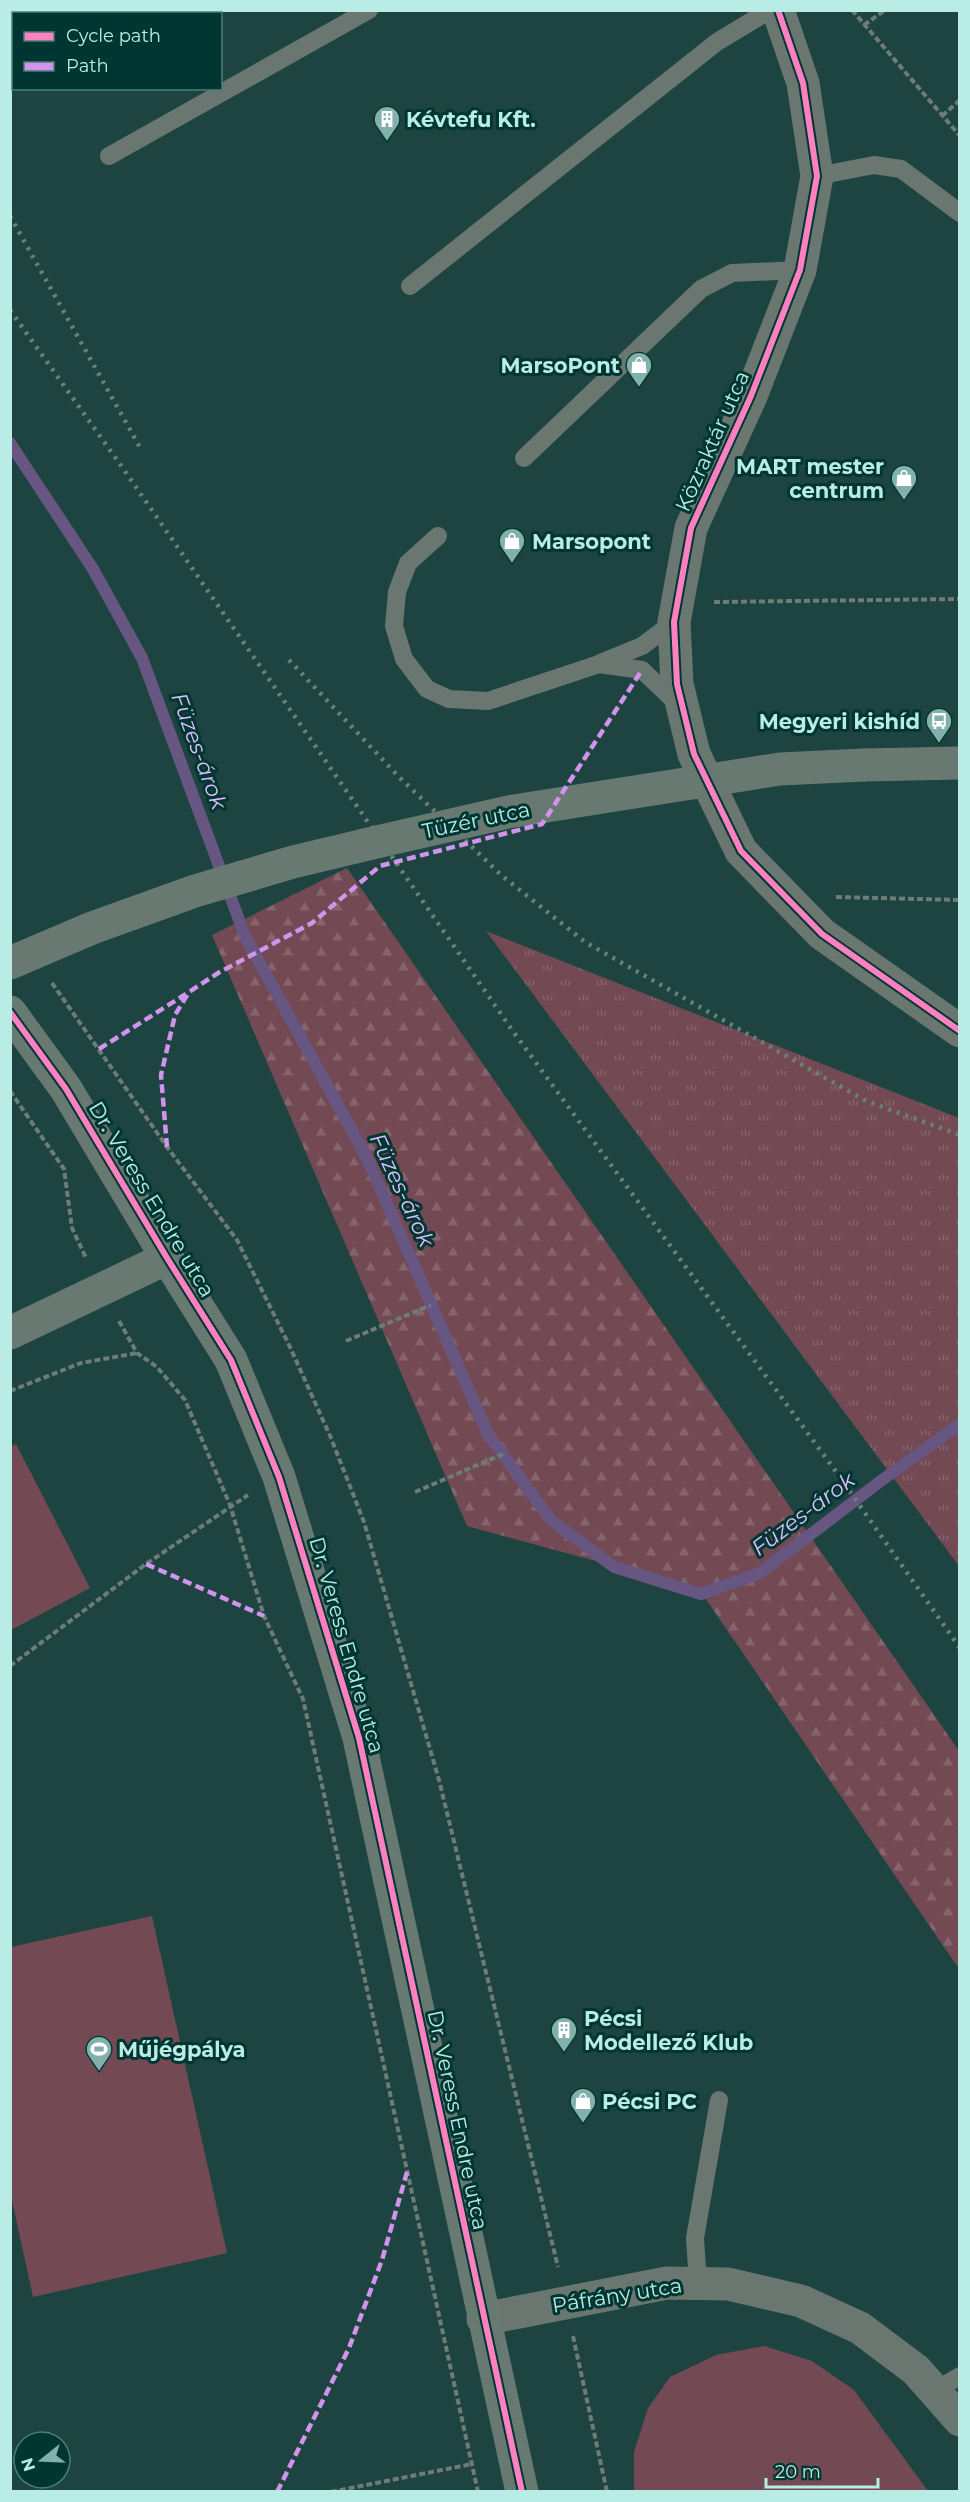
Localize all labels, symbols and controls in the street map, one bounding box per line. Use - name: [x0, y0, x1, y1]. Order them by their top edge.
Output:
- legend: [12, 12, 222, 90]
- text: Cycle path: [66, 25, 161, 47]
- text: Path: [66, 55, 109, 77]
- building icon: Kévtefu Kft.: [372, 104, 402, 142]
- place label: Kévtefu Kft.: [406, 107, 536, 132]
- shop icon: MarsoPont: [624, 350, 654, 388]
- place label: MarsoPont: [500, 353, 620, 378]
- street label: Közraktár utca: [670, 367, 754, 515]
- place label: MART mester centrum: [736, 454, 884, 503]
- shop icon: MART mester centrum: [889, 463, 919, 501]
- shop icon: Marsopont: [497, 526, 527, 564]
- place label: Marsopont: [532, 529, 651, 554]
- water label: Füzes-árok: [165, 689, 233, 814]
- bus stop icon: Megyeri kishíd: [924, 706, 954, 744]
- place label: Megyeri kishíd: [759, 709, 920, 734]
- street label: Tüzér utca: [420, 796, 532, 844]
- street label: Dr. Veress Endre utca: [84, 1097, 220, 1301]
- water label: Füzes-árok: [364, 1129, 440, 1252]
- water label: Füzes-árok: [746, 1466, 861, 1562]
- street label: Dr. Veress Endre utca: [304, 1534, 390, 1756]
- place label: Pécsi Modellező Klub: [584, 2006, 753, 2055]
- street label: Dr. Veress Endre utca: [423, 2008, 493, 2232]
- building icon: Pécsi Modellező Klub: [549, 2015, 579, 2053]
- sports icon: Műjégpálya: [84, 2034, 114, 2072]
- place label: Műjégpálya: [118, 2037, 246, 2062]
- shop icon: Pécsi PC: [568, 2086, 598, 2124]
- place label: Pécsi PC: [602, 2089, 697, 2114]
- street label: Páfrány utca: [550, 2272, 684, 2318]
- north arrow: [12, 2430, 72, 2490]
- scale bar: [766, 2451, 878, 2489]
- text: N: [17, 2455, 39, 2474]
- text: 20 m: [775, 2461, 821, 2483]

